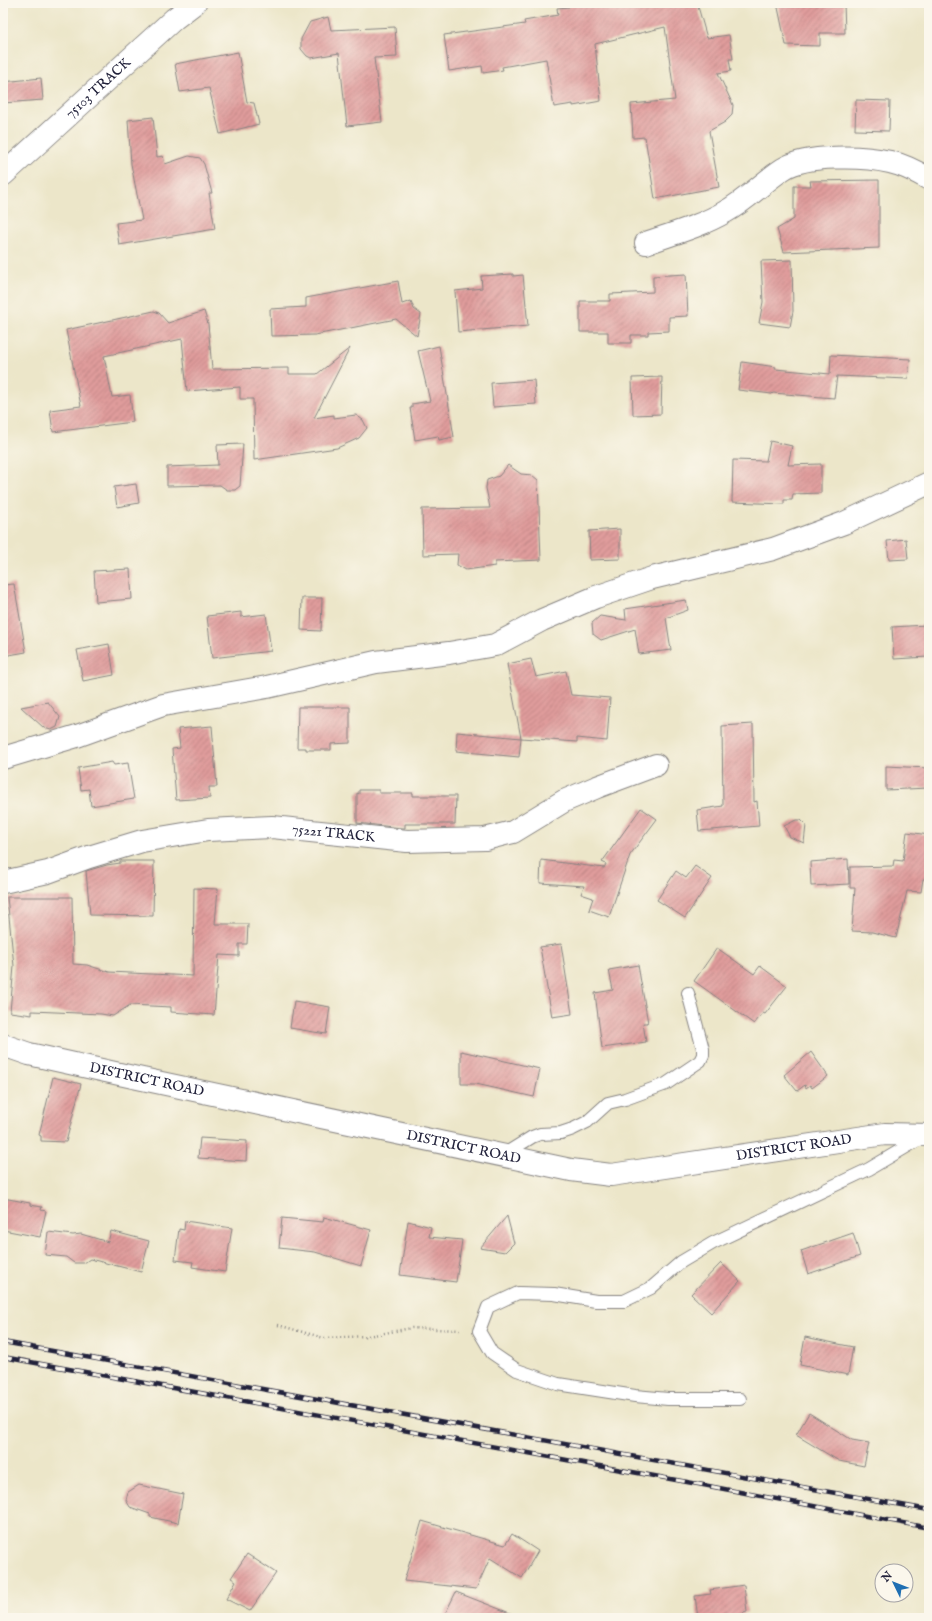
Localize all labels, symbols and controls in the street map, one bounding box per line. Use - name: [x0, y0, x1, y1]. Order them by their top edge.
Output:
- street label: 75103 TRACK: [62, 53, 135, 122]
- street label: 75221 TRACK: [291, 820, 377, 847]
- street label: DISTRICT ROAD: [88, 1059, 206, 1101]
- street label: DISTRICT ROAD: [405, 1126, 523, 1168]
- street label: DISTRICT ROAD: [735, 1130, 853, 1165]
- north arrow: [874, 1563, 914, 1603]
- text: N: [878, 1568, 896, 1586]

